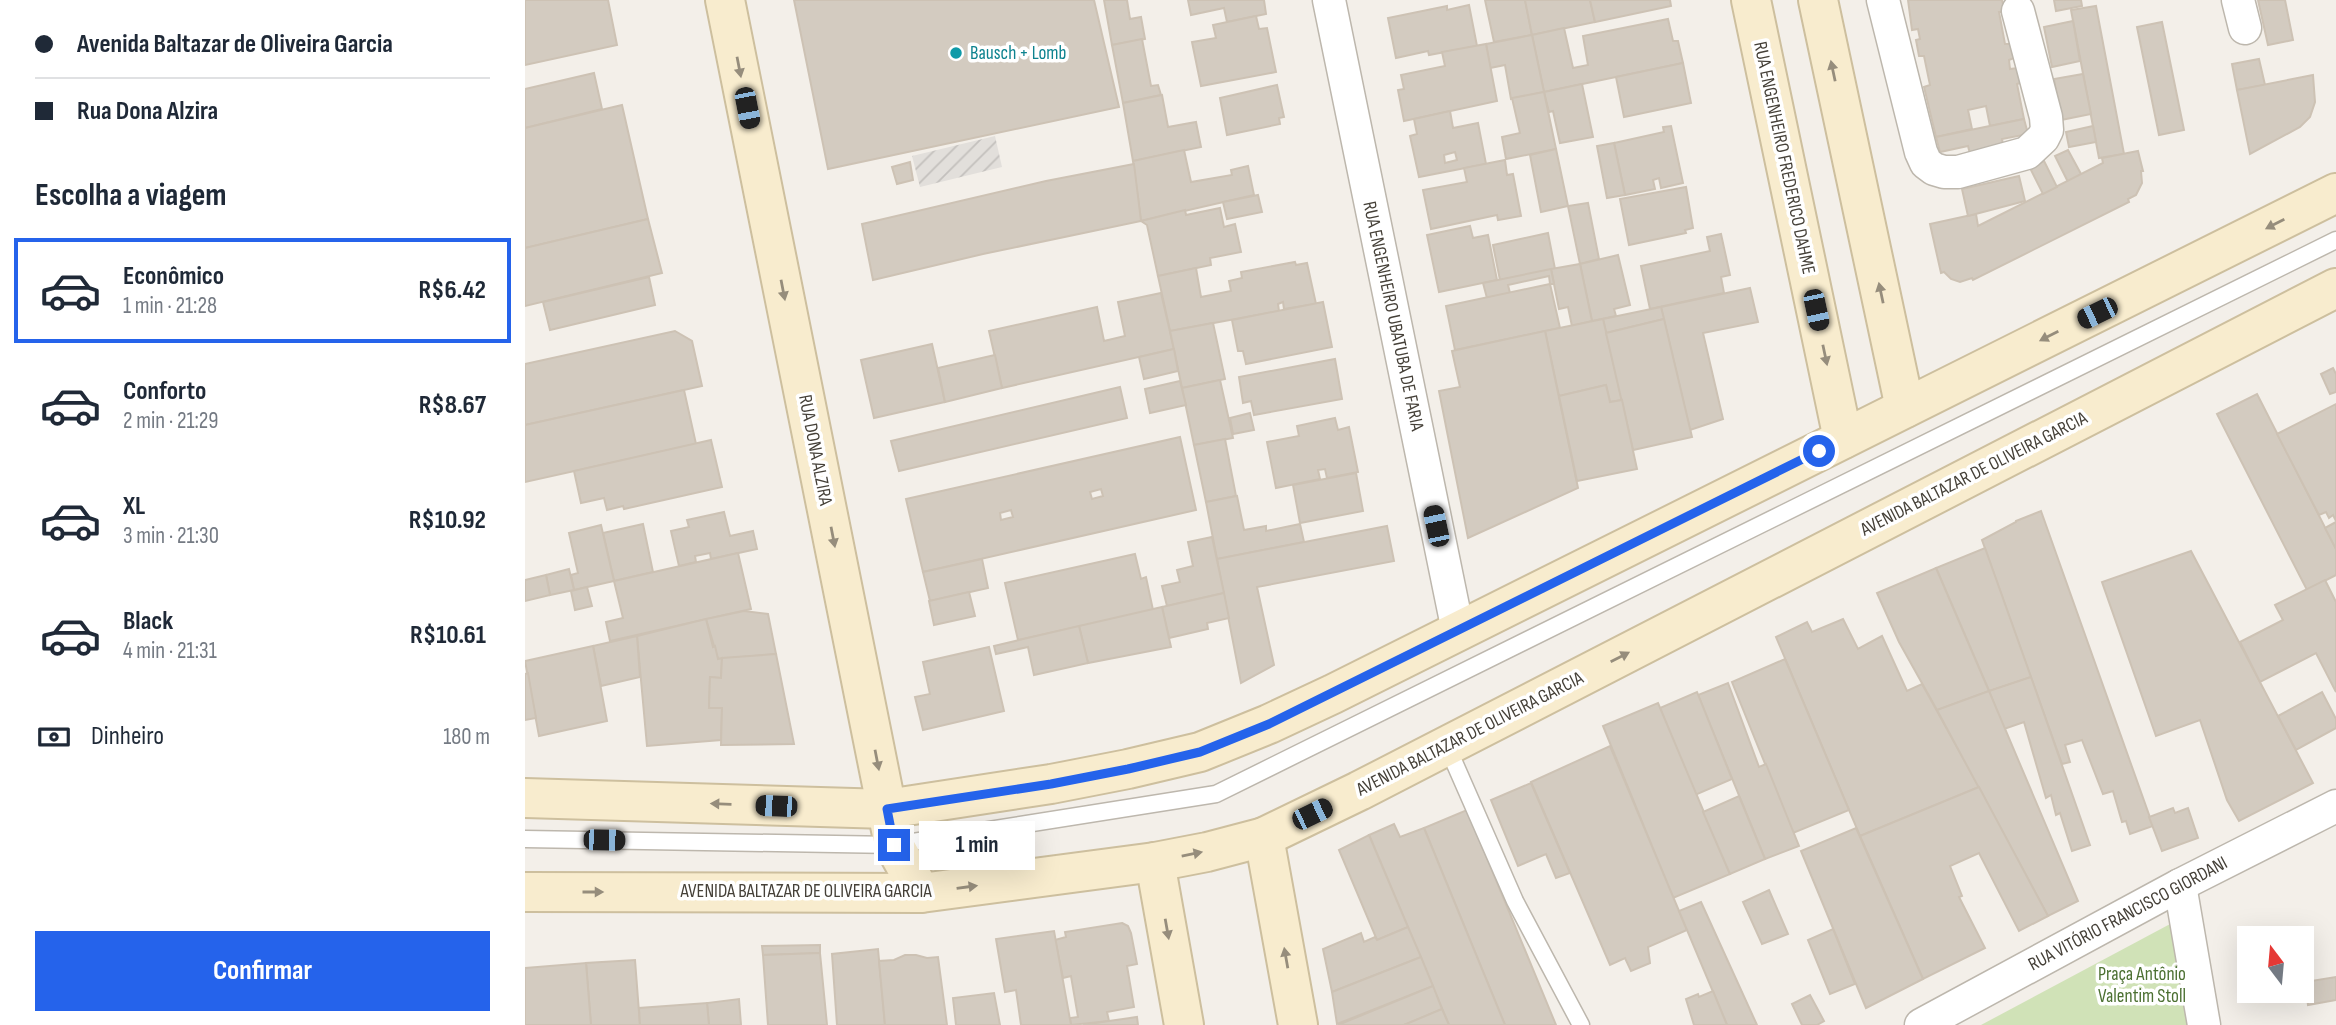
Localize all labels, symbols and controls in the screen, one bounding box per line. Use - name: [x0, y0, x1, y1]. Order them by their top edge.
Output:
- text: Avenida Baltazar de Oliveira Garcia: [77, 29, 393, 60]
- street label: RUA ENGENHEIRO FREDERICO DAHME: [1748, 40, 1820, 276]
- place label: Bausch + Lomb: [970, 42, 1066, 65]
- marker: Bausch + Lomb: [948, 45, 964, 61]
- one-way arrow: [733, 56, 744, 78]
- one-way arrow: [1828, 60, 1839, 82]
- car: [733, 85, 762, 131]
- text: Rua Dona Alzira: [77, 96, 218, 127]
- text: Escolha a viagem: [35, 176, 227, 215]
- street label: RUA ENGENHEIRO UBATUBA DE FARIA: [1357, 199, 1429, 434]
- one-way arrow: [2265, 218, 2285, 229]
- icon: car: [39, 259, 102, 322]
- text: Econômico: [123, 261, 224, 292]
- text: R$6.42: [419, 275, 486, 306]
- one-way arrow: [778, 279, 789, 301]
- one-way arrow: [1875, 282, 1886, 304]
- car: [1802, 287, 1831, 333]
- text: 1 min · 21:28: [123, 292, 217, 320]
- car: [2074, 294, 2121, 332]
- one-way arrow: [2039, 330, 2059, 342]
- one-way arrow: [1820, 344, 1831, 366]
- icon: car: [39, 374, 102, 437]
- text: Conforto: [123, 376, 206, 407]
- text: R$8.67: [419, 390, 486, 421]
- street label: RUA DONA ALZIRA: [793, 393, 837, 508]
- street label: AVENIDA BALTAZAR DE OLIVEIRA GARCIA: [1856, 406, 2092, 542]
- text: 2 min · 21:29: [123, 407, 219, 435]
- route start: [1803, 435, 1835, 467]
- icon: car: [39, 489, 102, 552]
- text: XL: [123, 491, 145, 522]
- car: [1422, 503, 1451, 549]
- text: R$10.92: [409, 505, 486, 536]
- text: 3 min · 21:30: [123, 522, 219, 550]
- one-way arrow: [827, 526, 838, 548]
- icon: car: [39, 604, 102, 667]
- text: Black: [123, 606, 173, 637]
- text: R$10.61: [410, 620, 486, 651]
- text: 4 min · 21:31: [123, 637, 217, 665]
- one-way arrow: [1610, 651, 1630, 662]
- street label: AVENIDA BALTAZAR DE OLIVEIRA GARCIA: [1352, 666, 1588, 802]
- icon: cash: [35, 718, 73, 756]
- text: Dinheiro: [91, 721, 164, 752]
- text: 180 m: [443, 723, 490, 751]
- one-way arrow: [872, 749, 883, 771]
- car: [755, 795, 798, 817]
- car: [1289, 795, 1336, 833]
- one-way arrow: [710, 798, 732, 810]
- callout: 1 min: [919, 820, 1034, 870]
- car: [583, 829, 626, 851]
- route end: [878, 829, 910, 861]
- text: 1 min: [956, 831, 998, 859]
- one-way arrow: [1181, 849, 1203, 860]
- street label: RUA VITÓRIO FRANCISCO GIORDANI: [2025, 852, 2231, 976]
- street label: AVENIDA BALTAZAR DE OLIVEIRA GARCIA: [679, 880, 932, 903]
- one-way arrow: [956, 881, 978, 892]
- one-way arrow: [582, 886, 604, 898]
- one-way arrow: [1162, 918, 1173, 940]
- north arrow: [2237, 926, 2313, 1003]
- map controls: [2237, 926, 2314, 1003]
- button: Confirmar: [35, 931, 490, 1011]
- one-way arrow: [1280, 947, 1291, 969]
- park label: Praça Antônio Valentim Stoll: [2098, 963, 2186, 1008]

